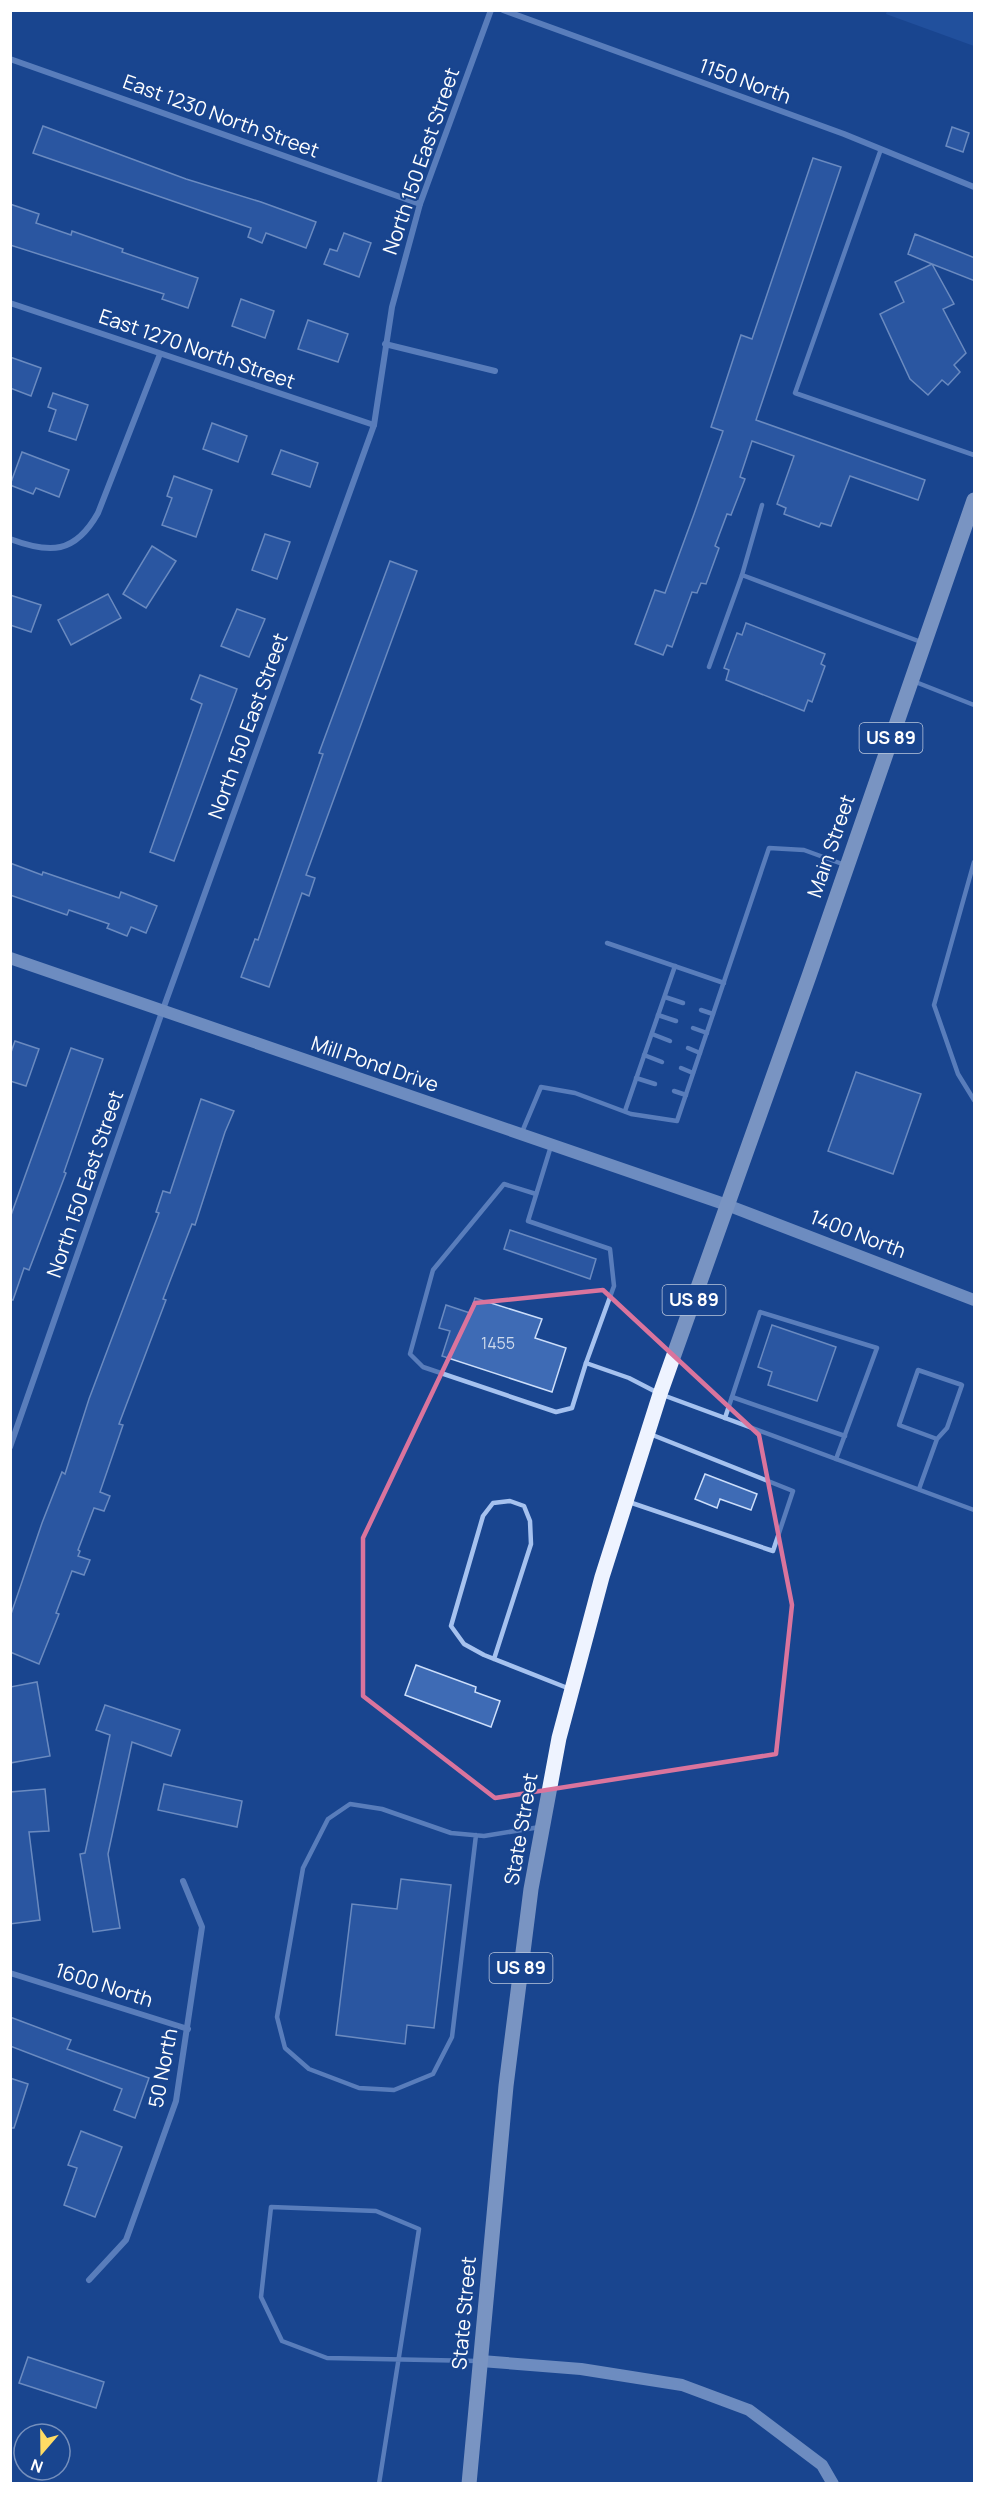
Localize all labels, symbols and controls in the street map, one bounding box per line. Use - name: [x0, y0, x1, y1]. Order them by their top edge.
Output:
- street label: 1150 North: [695, 51, 795, 110]
- street label: North 150 East Street: [376, 64, 465, 258]
- street label: East 1230 North Street: [119, 67, 323, 164]
- street label: East 1270 North Street: [95, 302, 299, 395]
- street label: North 150 East Street: [201, 629, 294, 823]
- road number: US 89: [860, 723, 922, 753]
- street label: Main Street: [800, 791, 861, 901]
- street label: Mill Pond Drive: [308, 1029, 442, 1098]
- street label: North 150 East Street: [40, 1087, 129, 1281]
- street label: 1400 North: [806, 1203, 910, 1264]
- road number: US 89: [662, 1285, 726, 1315]
- house number: 1455: [481, 1332, 515, 1354]
- street label: State Street: [497, 1771, 544, 1887]
- road number: US 89: [490, 1953, 552, 1983]
- street label: 1600 North: [52, 1956, 156, 2013]
- street label: 50 North: [142, 2026, 183, 2110]
- street label: State Street: [445, 2255, 482, 2371]
- north arrow: [12, 2422, 72, 2482]
- text: N: [28, 2454, 46, 2478]

